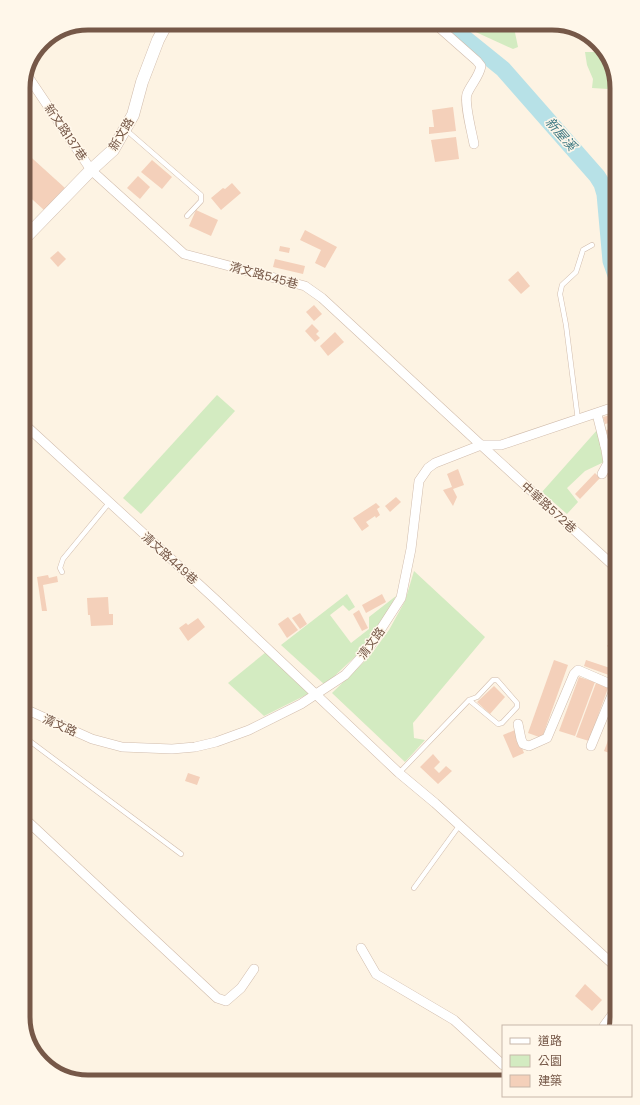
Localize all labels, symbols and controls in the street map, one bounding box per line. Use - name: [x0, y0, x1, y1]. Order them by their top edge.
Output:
- street label: 新文路137巷: [41, 100, 91, 164]
- water label: 新屋溪: [541, 113, 582, 156]
- street label: 新文路: [104, 114, 138, 154]
- street label: 清文路545巷: [228, 258, 300, 292]
- street label: 中華路572巷: [518, 478, 580, 536]
- street label: 清文路449巷: [138, 528, 202, 588]
- street label: 清文路: [354, 623, 388, 663]
- street label: 清文路: [40, 710, 80, 740]
- legend: [502, 1025, 632, 1097]
- text: 道路: [538, 1032, 562, 1049]
- text: 公園: [538, 1052, 562, 1069]
- text: 建築: [538, 1072, 562, 1089]

